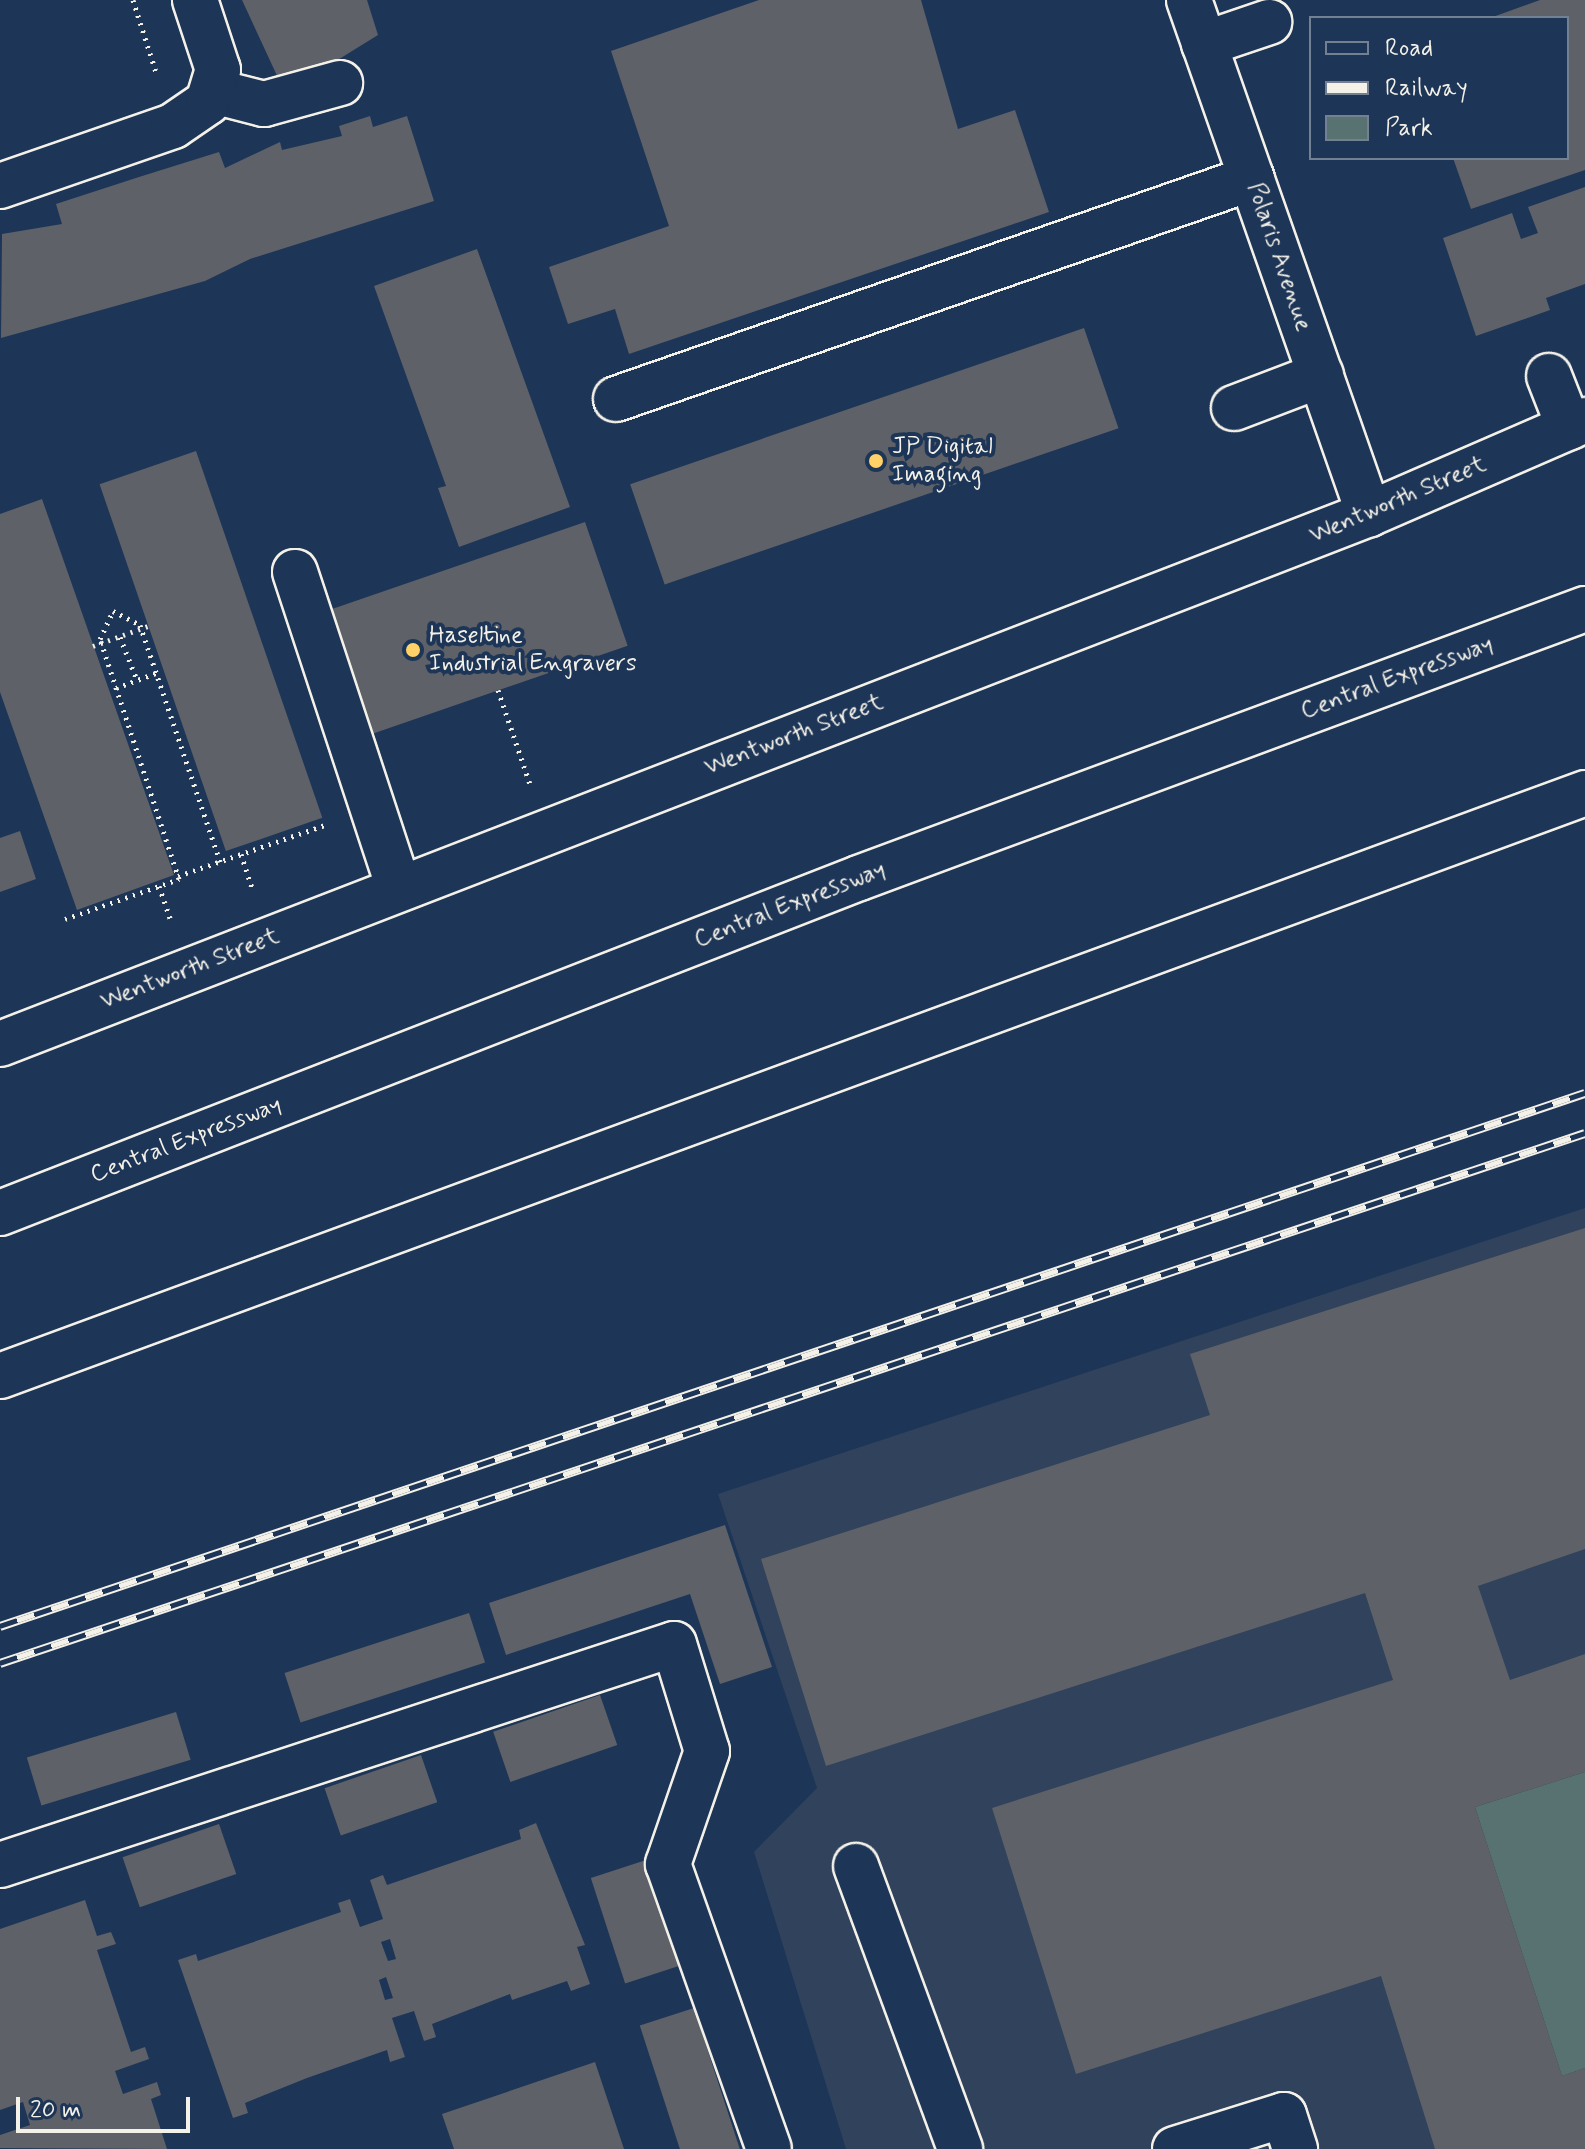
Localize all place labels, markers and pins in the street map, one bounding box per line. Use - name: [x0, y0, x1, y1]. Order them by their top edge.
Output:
- place label: JP Digital Imaging: [892, 433, 996, 489]
- marker: JP Digital Imaging: [867, 452, 885, 470]
- place label: Haseltine Industrial Engravers: [429, 622, 631, 678]
- marker: Haseltine Industrial Engravers: [404, 641, 422, 659]

